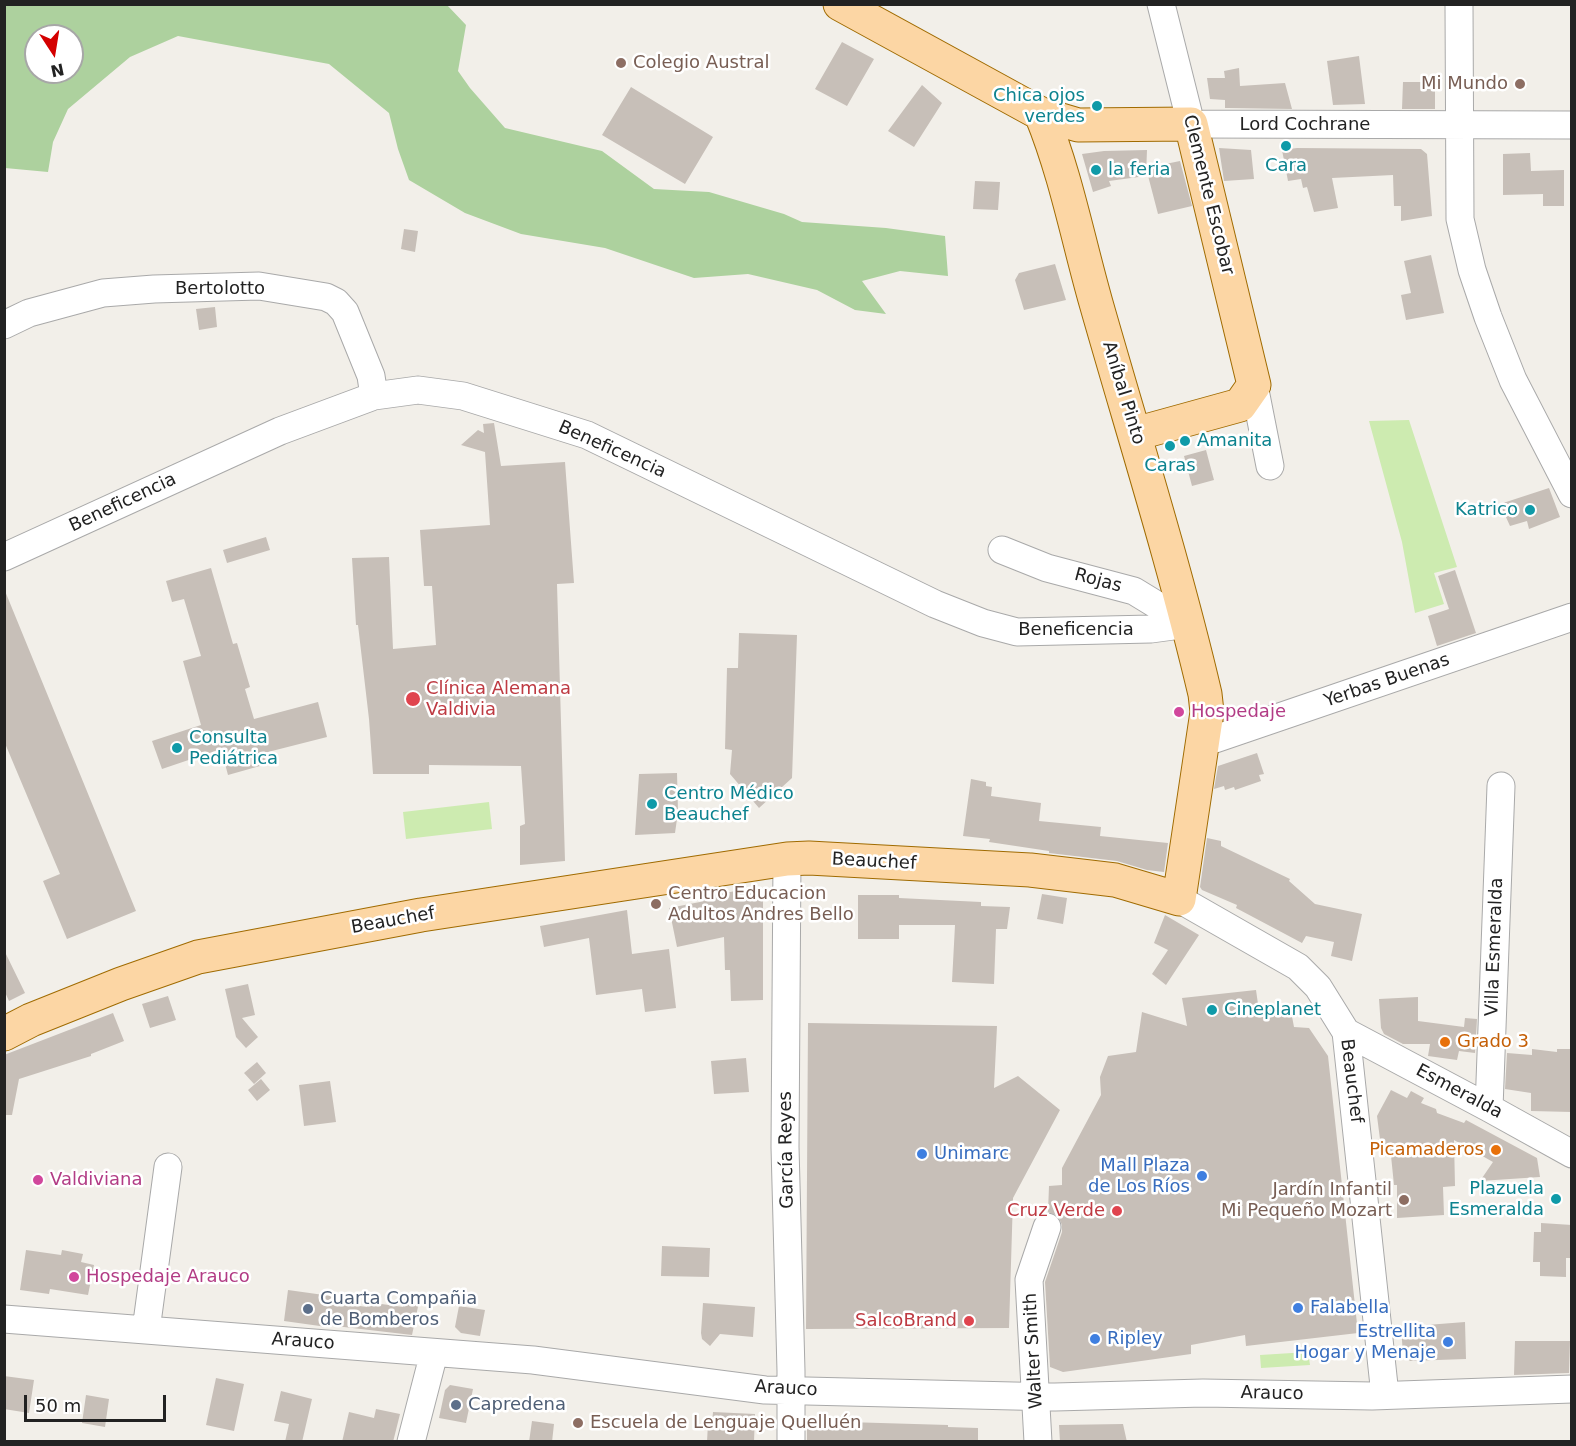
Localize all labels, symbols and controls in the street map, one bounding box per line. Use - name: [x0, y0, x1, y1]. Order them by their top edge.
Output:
- north arrow: [24, 24, 84, 84]
- place label: Colegio Austral: [633, 52, 769, 74]
- marker: Colegio Austral: [614, 56, 628, 70]
- text: N: [49, 59, 66, 81]
- place label: Mi Mundo: [1421, 73, 1508, 95]
- marker: Mi Mundo: [1513, 77, 1527, 91]
- place label: Chica ojos verdes: [993, 85, 1085, 128]
- marker: Chica ojos verdes: [1090, 99, 1104, 113]
- street label: Clemente Escobar: [1178, 113, 1238, 277]
- street label: Lord Cochrane: [1240, 114, 1370, 136]
- marker: Cara: [1279, 139, 1293, 153]
- place label: Cara: [1265, 155, 1307, 177]
- place label: la feria: [1108, 159, 1171, 181]
- marker: la feria: [1089, 163, 1103, 177]
- street label: Bertolotto: [175, 278, 265, 300]
- street label: Aníbal Pinto: [1097, 339, 1149, 447]
- street label: Beneficencia: [555, 417, 669, 483]
- place label: Amanita: [1197, 430, 1272, 452]
- marker: Amanita: [1178, 434, 1192, 448]
- marker: Caras: [1163, 439, 1177, 453]
- place label: Caras: [1144, 455, 1196, 477]
- street label: Beneficencia: [66, 469, 180, 537]
- place label: Katrico: [1455, 499, 1518, 521]
- marker: Katrico: [1523, 503, 1537, 517]
- street label: Rojas: [1072, 564, 1124, 598]
- street label: Beneficencia: [1018, 619, 1134, 641]
- street label: Yerbas Buenas: [1321, 649, 1453, 713]
- place label: Clínica Alemana Valdivia: [426, 678, 571, 720]
- marker: Clínica Alemana Valdivia: [404, 690, 422, 708]
- place label: Hospedaje: [1191, 701, 1286, 723]
- marker: Hospedaje: [1172, 705, 1186, 719]
- place label: Consulta Pediátrica: [189, 727, 278, 770]
- marker: Consulta Pediátrica: [170, 741, 184, 755]
- place label: Centro Médico Beauchef: [664, 783, 794, 826]
- marker: Centro Médico Beauchef: [645, 797, 659, 811]
- street label: Beauchef: [831, 849, 917, 875]
- street label: Villa Esmeralda: [1482, 877, 1508, 1017]
- place label: Centro Educacion Adultos Andres Bello: [668, 883, 854, 926]
- marker: Centro Educacion Adultos Andres Bello: [649, 897, 663, 911]
- street label: Beauchef: [349, 903, 437, 939]
- place label: Cineplanet: [1224, 999, 1321, 1021]
- marker: Cineplanet: [1205, 1003, 1219, 1017]
- place label: Grado 3: [1457, 1031, 1529, 1053]
- marker: Grado 3: [1438, 1035, 1452, 1049]
- street label: Beauchef: [1335, 1038, 1367, 1124]
- street label: Esmeralda: [1412, 1060, 1506, 1124]
- street label: García Reyes: [775, 1091, 799, 1209]
- place label: Picamaderos: [1369, 1139, 1484, 1161]
- place label: Unimarc: [934, 1143, 1009, 1165]
- marker: Picamaderos: [1489, 1143, 1503, 1157]
- marker: Unimarc: [915, 1147, 929, 1161]
- place label: Mall Plaza de Los Ríos: [1088, 1155, 1190, 1198]
- place label: Valdiviana: [50, 1169, 142, 1191]
- marker: Mall Plaza de Los Ríos: [1195, 1169, 1209, 1183]
- marker: Valdiviana: [31, 1173, 45, 1187]
- place label: Plazuela Esmeralda: [1449, 1178, 1544, 1220]
- place label: Jardín Infantil Mi Pequeño Mozart: [1221, 1179, 1392, 1222]
- marker: Plazuela Esmeralda: [1549, 1192, 1563, 1206]
- marker: Jardín Infantil Mi Pequeño Mozart: [1397, 1193, 1411, 1207]
- place label: Cruz Verde: [1007, 1200, 1105, 1222]
- marker: Cruz Verde: [1110, 1204, 1124, 1218]
- place label: Hospedaje Arauco: [86, 1266, 250, 1288]
- marker: Hospedaje Arauco: [67, 1270, 81, 1284]
- place label: Cuarta Compañia de Bomberos: [320, 1288, 477, 1330]
- street label: Walter Smith: [1020, 1292, 1048, 1410]
- place label: Falabella: [1310, 1297, 1389, 1319]
- marker: Falabella: [1291, 1301, 1305, 1315]
- marker: Cuarta Compañia de Bomberos: [301, 1302, 315, 1316]
- place label: SalcoBrand: [855, 1310, 957, 1332]
- marker: SalcoBrand: [962, 1314, 976, 1328]
- place label: Estrellita Hogar y Menaje: [1294, 1321, 1436, 1364]
- place label: Ripley: [1107, 1328, 1163, 1350]
- street label: Arauco: [271, 1329, 335, 1355]
- marker: Ripley: [1088, 1332, 1102, 1346]
- marker: Estrellita Hogar y Menaje: [1441, 1335, 1455, 1349]
- street label: Arauco: [754, 1377, 818, 1401]
- scale bar: [27, 1383, 170, 1421]
- street label: Arauco: [1240, 1383, 1304, 1405]
- place label: Capredena: [468, 1394, 566, 1416]
- text: 50 m: [35, 1395, 81, 1416]
- marker: Capredena: [449, 1398, 463, 1412]
- place label: Escuela de Lenguaje Quelluén: [590, 1412, 862, 1434]
- marker: Escuela de Lenguaje Quelluén: [571, 1416, 585, 1430]

